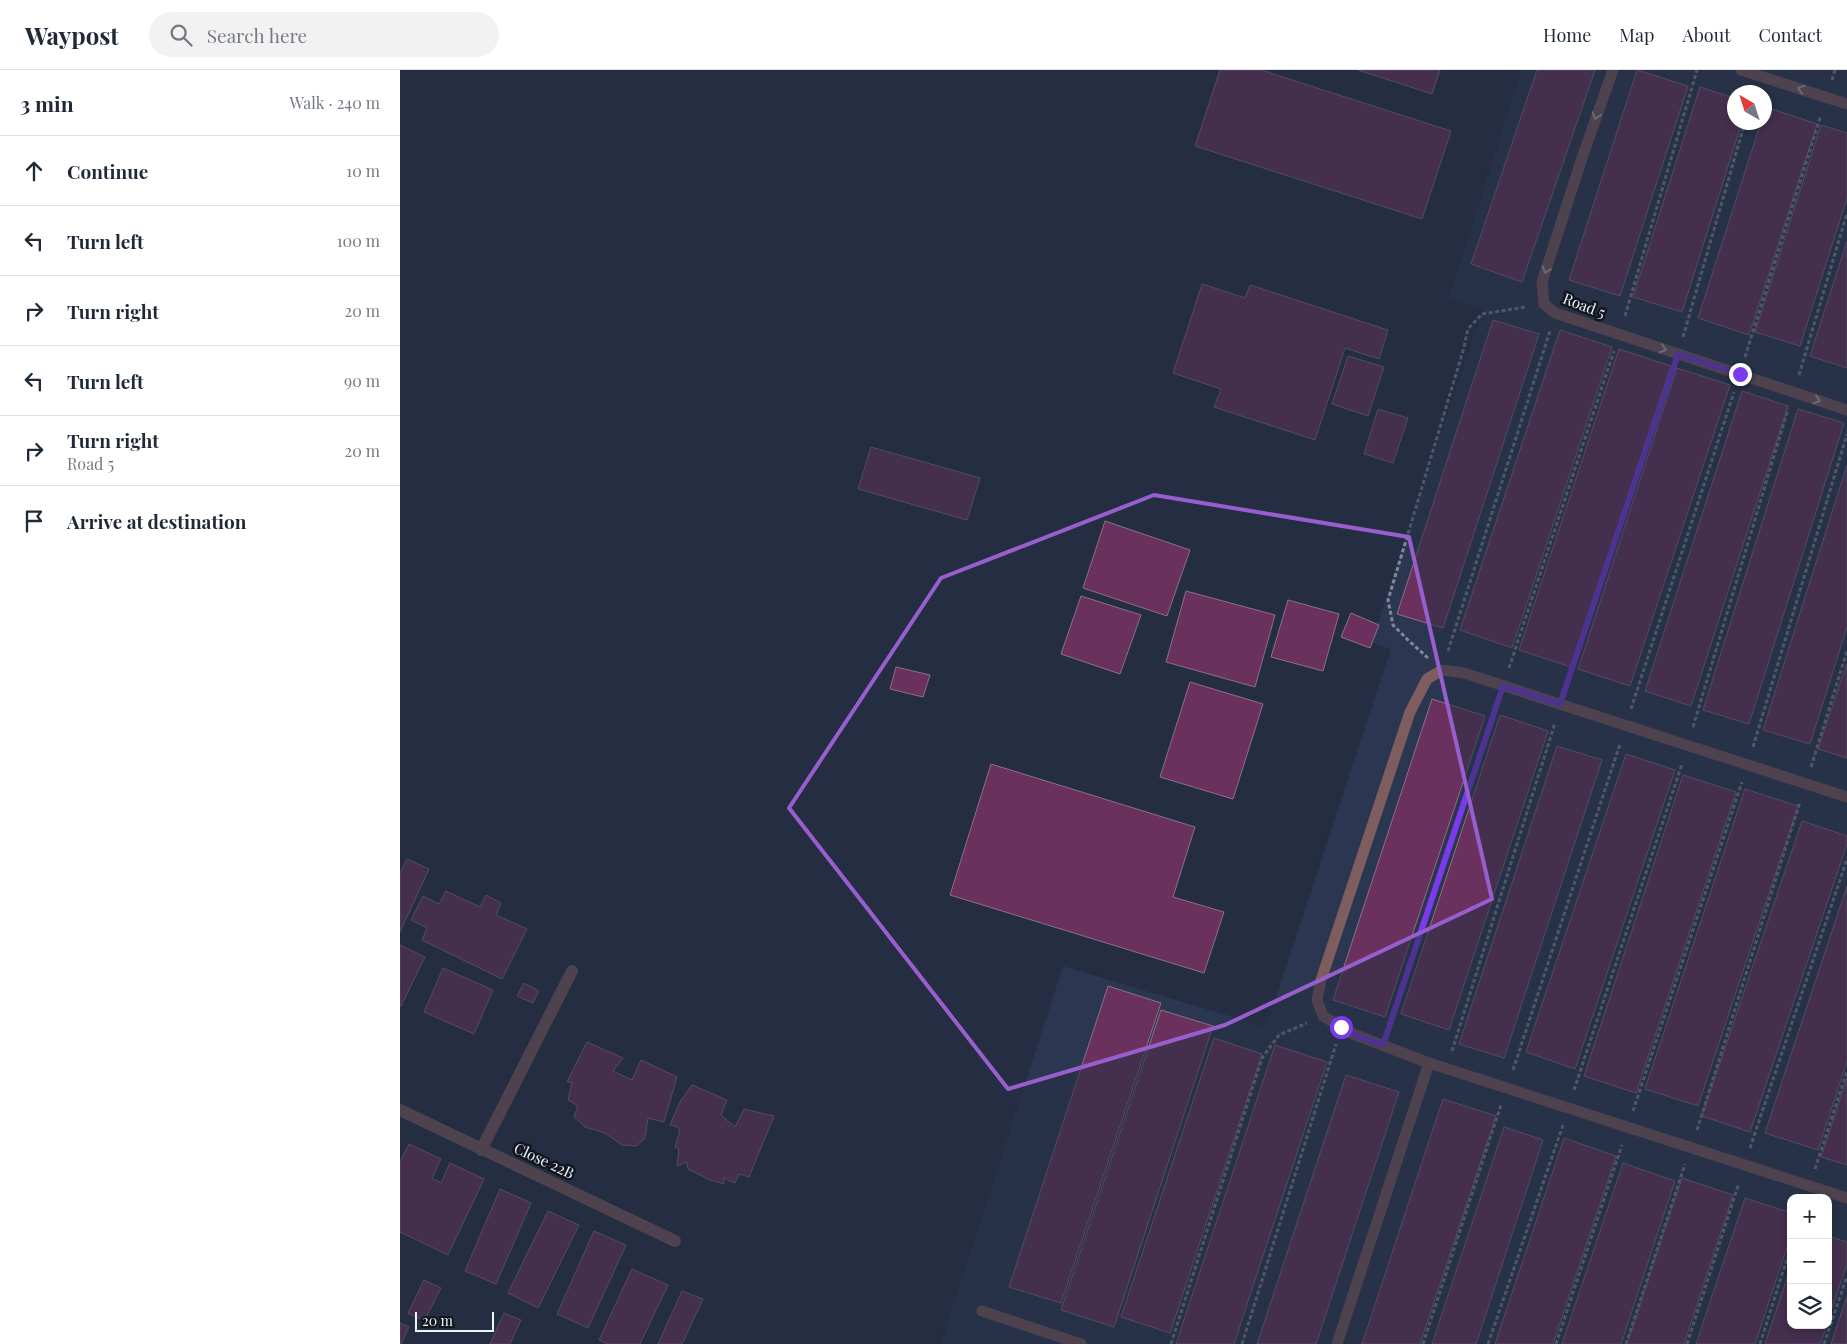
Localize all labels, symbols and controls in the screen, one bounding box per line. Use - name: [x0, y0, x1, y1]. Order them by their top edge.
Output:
- search box: [149, 12, 499, 57]
- text: Waypost: [25, 19, 119, 51]
- icon: search: [167, 21, 195, 49]
- text: Search here: [207, 22, 307, 48]
- text: Home: [1543, 23, 1591, 47]
- text: Map: [1619, 23, 1654, 47]
- text: About: [1682, 23, 1731, 47]
- text: Contact: [1759, 23, 1822, 47]
- north arrow: [1727, 85, 1772, 130]
- one-way arrow: [1797, 85, 1805, 95]
- text: 3 min: [20, 89, 74, 117]
- text: Walk · 240 m: [290, 92, 380, 113]
- one-way arrow: [1592, 111, 1602, 119]
- icon: ahead: [20, 157, 48, 185]
- text: Continue: [67, 158, 148, 184]
- text: 10 m: [346, 160, 380, 181]
- icon: left: [20, 227, 48, 255]
- text: Turn left: [67, 228, 144, 254]
- text: 100 m: [337, 230, 380, 251]
- one-way arrow: [1542, 266, 1552, 274]
- street label: Road 5: [1560, 288, 1609, 322]
- icon: right: [20, 297, 48, 325]
- text: Turn right: [67, 298, 159, 324]
- text: 20 m: [345, 300, 380, 321]
- one-way arrow: [1659, 343, 1667, 353]
- route end: [1729, 363, 1752, 386]
- icon: left: [20, 367, 48, 395]
- text: Turn left: [67, 368, 144, 394]
- text: 90 m: [344, 370, 380, 391]
- one-way arrow: [1813, 395, 1821, 405]
- text: Turn right: [67, 427, 159, 453]
- icon: right: [20, 437, 48, 465]
- text: 20 m: [345, 440, 380, 461]
- text: Road 5: [67, 453, 114, 474]
- icon: arrive: [20, 507, 48, 535]
- text: Arrive at destination: [67, 508, 247, 534]
- route start: [1330, 1016, 1353, 1039]
- street label: Close 22B: [511, 1137, 578, 1183]
- map controls: [1787, 1194, 1832, 1329]
- button: +: [1787, 1194, 1832, 1239]
- button: −: [1787, 1239, 1832, 1284]
- button: layers: [1787, 1284, 1832, 1329]
- scale bar: [415, 1309, 494, 1332]
- text: 20 m: [422, 1311, 453, 1330]

